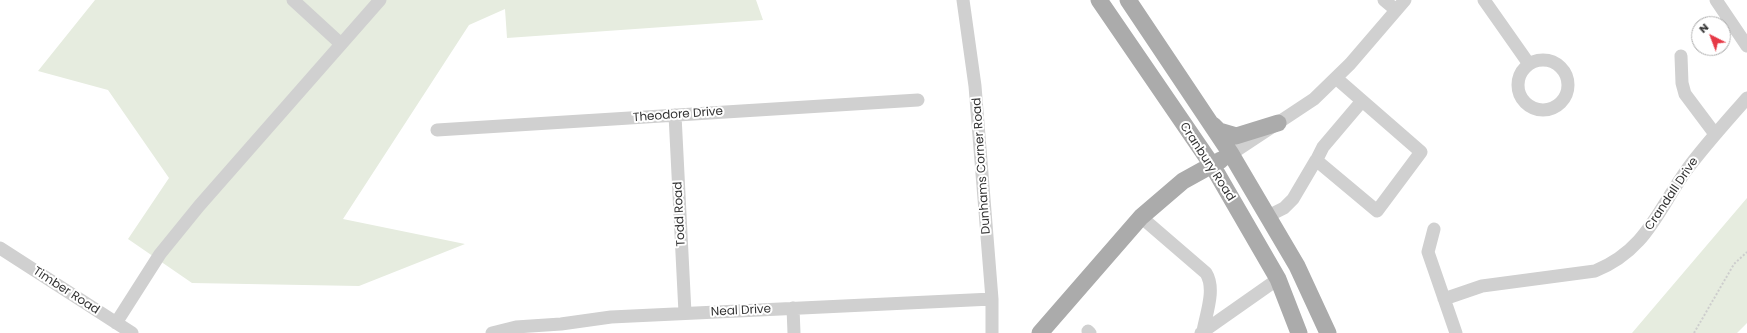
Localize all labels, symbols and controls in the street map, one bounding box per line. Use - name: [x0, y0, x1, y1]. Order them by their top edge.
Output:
- north arrow: [1691, 16, 1731, 56]
- text: N: [1695, 19, 1712, 37]
- street label: Dunhams Corner Road: [970, 97, 994, 235]
- street label: Theodore Drive: [632, 105, 724, 125]
- street label: Cranbury Road: [1176, 120, 1238, 204]
- street label: Crandall Drive: [1642, 155, 1702, 233]
- street label: Todd Road: [671, 181, 689, 247]
- street label: Timber Road: [30, 264, 102, 318]
- street label: Neal Drive: [711, 302, 771, 320]

